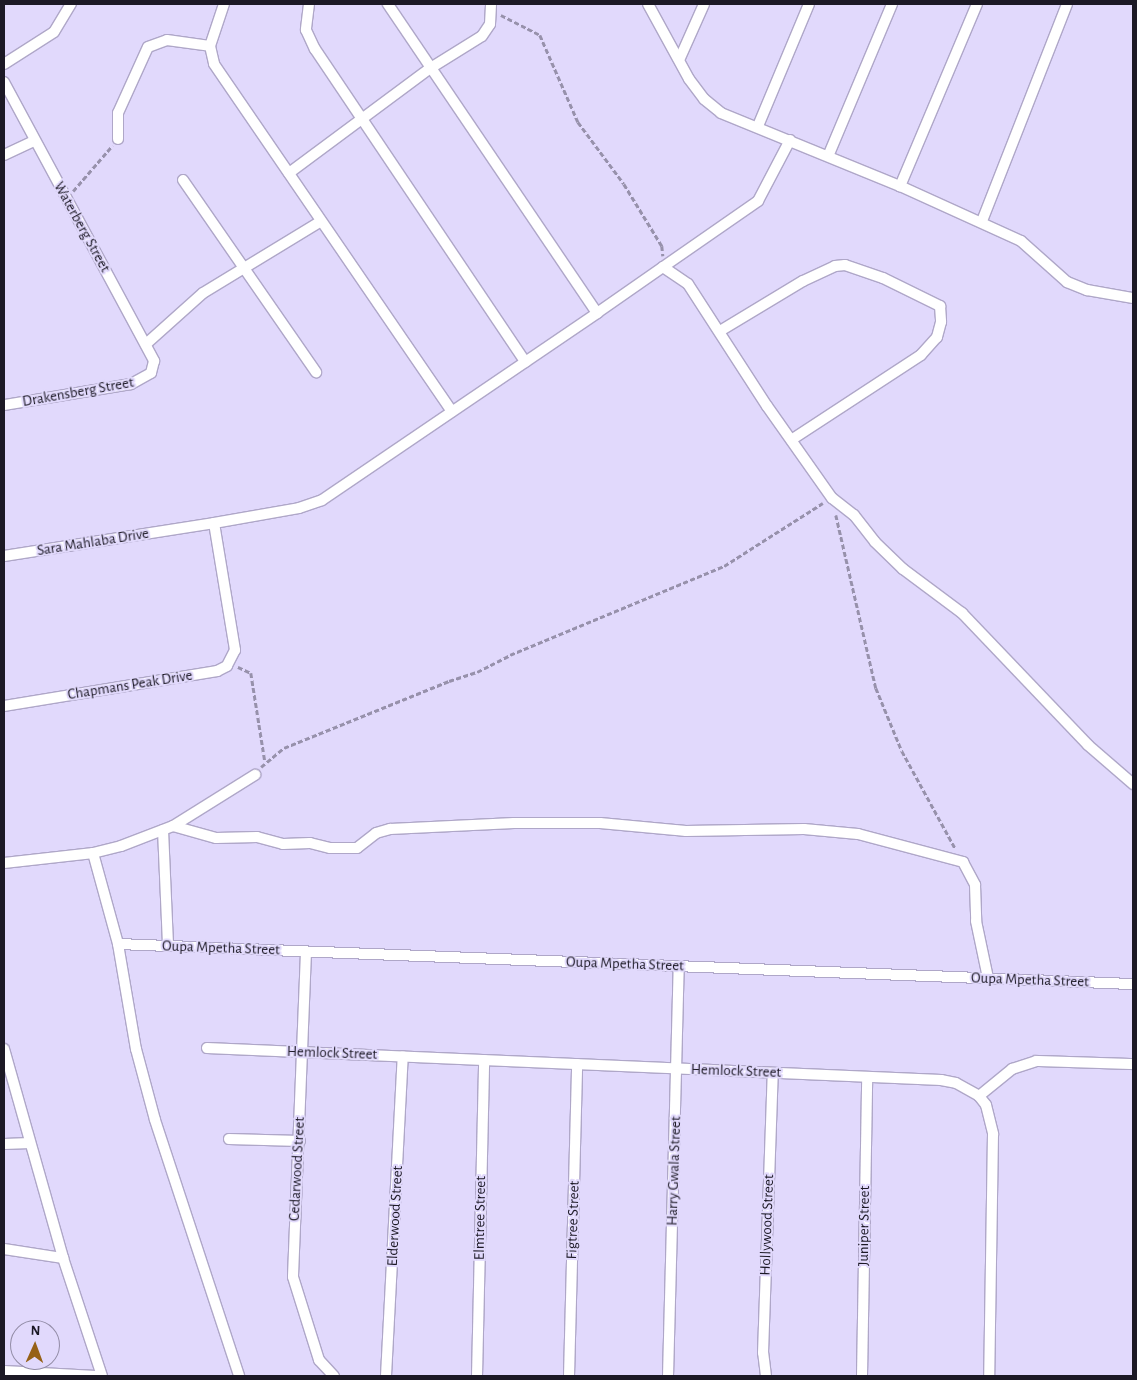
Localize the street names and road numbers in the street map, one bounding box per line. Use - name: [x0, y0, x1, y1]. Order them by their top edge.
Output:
- street label: Waterberg Street: [50, 179, 114, 275]
- street label: Drakensberg Street: [21, 373, 135, 411]
- street label: Sara Mahlaba Drive: [36, 524, 150, 560]
- street label: Chapmans Peak Drive: [66, 666, 194, 704]
- street label: Oupa Mpetha Street: [162, 937, 280, 959]
- street label: Oupa Mpetha Street: [566, 953, 684, 975]
- street label: Oupa Mpetha Street: [971, 969, 1089, 991]
- street label: Hemlock Street: [287, 1042, 377, 1064]
- street label: Hemlock Street: [691, 1060, 781, 1082]
- street label: Harry Gwala Street: [663, 1116, 685, 1226]
- street label: Cedarwood Street: [285, 1117, 309, 1221]
- street label: Elderwood Street: [383, 1165, 407, 1267]
- street label: Hollywood Street: [756, 1174, 778, 1276]
- street label: Elmtree Street: [470, 1176, 490, 1260]
- street label: Figtree Street: [563, 1180, 583, 1260]
- street label: Juniper Street: [854, 1186, 874, 1266]

